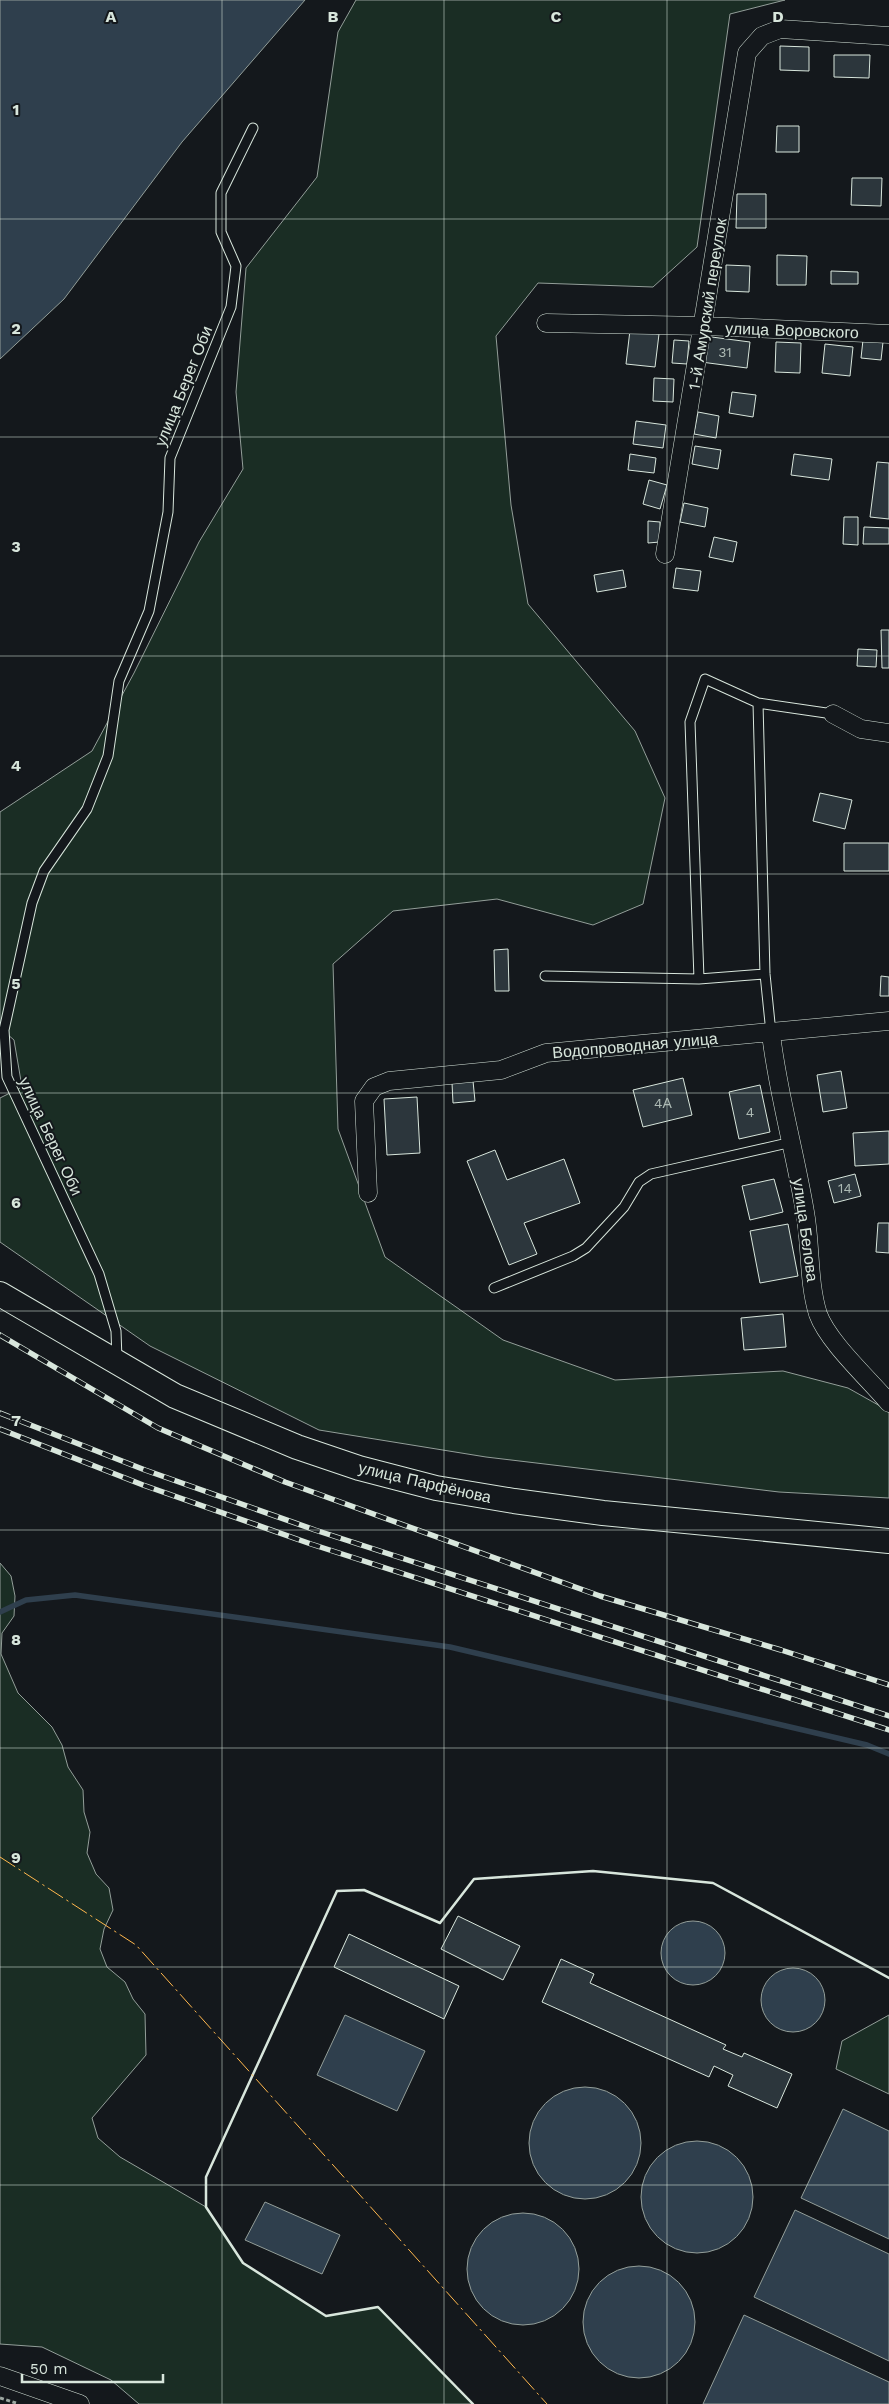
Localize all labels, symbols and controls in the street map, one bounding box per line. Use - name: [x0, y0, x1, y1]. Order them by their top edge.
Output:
- text: A: [106, 7, 117, 26]
- text: B: [328, 7, 339, 26]
- text: C: [551, 7, 562, 26]
- text: D: [772, 7, 784, 26]
- text: 1: [13, 100, 19, 119]
- street label: 1-й Амурский переулок: [685, 216, 731, 391]
- text: 2: [11, 319, 21, 338]
- street label: улица Воровского: [725, 319, 859, 342]
- street label: улица Берег Оби: [151, 323, 216, 449]
- house number: 31: [718, 344, 732, 360]
- text: 3: [11, 537, 21, 556]
- text: 4: [11, 756, 21, 775]
- text: 5: [11, 974, 21, 993]
- street label: Водопроводная улица: [552, 1029, 719, 1062]
- street label: улица Берег Оби: [15, 1074, 86, 1198]
- house number: 4А: [654, 1095, 673, 1111]
- house number: 4: [746, 1104, 754, 1120]
- street label: улица Белова: [789, 1177, 822, 1283]
- house number: 14: [838, 1180, 852, 1196]
- text: 6: [11, 1193, 21, 1212]
- text: 7: [11, 1411, 21, 1430]
- street label: улица Парфёнова: [357, 1458, 493, 1507]
- text: 8: [11, 1630, 21, 1649]
- text: 9: [11, 1848, 21, 1867]
- scale bar: [22, 2352, 164, 2384]
- text: 50 m: [30, 2360, 67, 2378]

